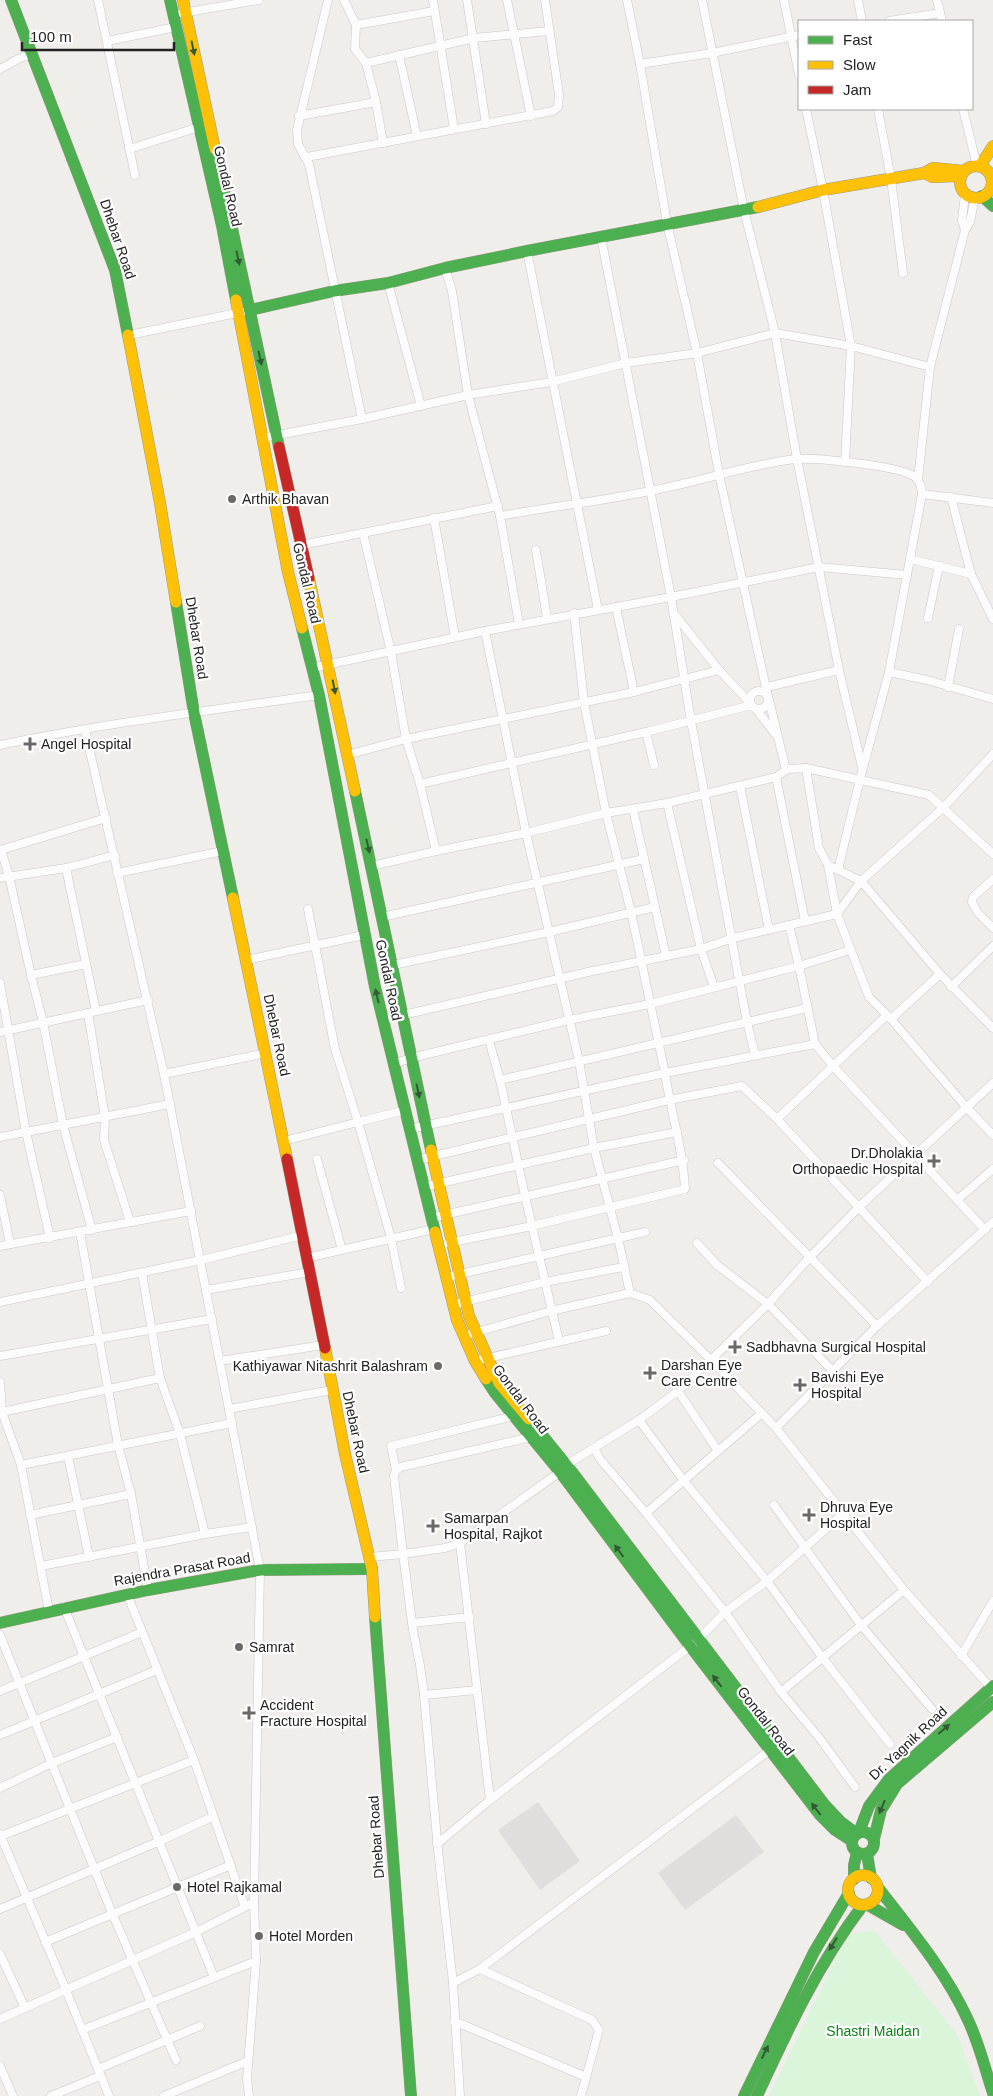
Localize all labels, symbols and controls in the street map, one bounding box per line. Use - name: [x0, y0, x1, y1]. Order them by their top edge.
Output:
- scale bar: [22, 20, 175, 52]
- legend: [798, 20, 973, 110]
- text: 100 m: [30, 28, 72, 45]
- text: Fast: [843, 31, 873, 48]
- one-way arrow: [190, 40, 198, 56]
- text: Slow: [843, 56, 876, 73]
- text: Jam: [843, 81, 871, 98]
- street label: Gondal Road: [211, 144, 245, 228]
- street label: Dhebar Road: [97, 197, 139, 281]
- one-way arrow: [234, 250, 242, 265]
- one-way arrow: [256, 350, 264, 365]
- place label: Arthik Bhavan: [242, 491, 329, 507]
- marker: Arthik Bhavan: [226, 493, 238, 505]
- street label: Gondal Road: [290, 541, 324, 625]
- street label: Dhebar Road: [183, 596, 211, 680]
- one-way arrow: [330, 679, 338, 695]
- place label: Angel Hospital: [41, 736, 131, 752]
- marker: Angel Hospital: [23, 737, 37, 751]
- one-way arrow: [364, 838, 372, 853]
- street label: Gondal Road: [373, 938, 405, 1022]
- one-way arrow: [373, 988, 381, 1003]
- street label: Dhebar Road: [261, 993, 293, 1077]
- one-way arrow: [414, 1083, 422, 1098]
- place label: Dr.Dholakia Orthopaedic Hospital: [792, 1145, 923, 1177]
- marker: Dr.Dholakia Orthopaedic Hospital: [927, 1154, 941, 1168]
- place label: Sadbhavna Surgical Hospital: [746, 1339, 926, 1355]
- marker: Sadbhavna Surgical Hospital: [728, 1340, 742, 1354]
- place label: Darshan Eye Care Centre: [661, 1357, 742, 1389]
- place label: Kathiyawar Nitashrit Balashram: [233, 1358, 428, 1374]
- marker: Kathiyawar Nitashrit Balashram: [432, 1360, 444, 1372]
- street label: Gondal Road: [490, 1361, 552, 1437]
- marker: Darshan Eye Care Centre: [643, 1366, 657, 1380]
- place label: Bavishi Eye Hospital: [811, 1369, 884, 1401]
- marker: Bavishi Eye Hospital: [793, 1378, 807, 1392]
- street label: Dhebar Road: [340, 1390, 372, 1474]
- place label: Dhruva Eye Hospital: [820, 1499, 893, 1531]
- marker: Dhruva Eye Hospital: [802, 1508, 816, 1522]
- place label: Samarpan Hospital, Rajkot: [444, 1510, 542, 1542]
- marker: Samarpan Hospital, Rajkot: [426, 1519, 440, 1533]
- one-way arrow: [614, 1544, 624, 1558]
- street label: Rajendra Prasat Road: [112, 1549, 252, 1589]
- place label: Samrat: [249, 1639, 294, 1655]
- marker: Samrat: [233, 1641, 245, 1653]
- one-way arrow: [711, 1675, 722, 1688]
- street label: Gondal Road: [734, 1684, 798, 1758]
- place label: Accident Fracture Hospital: [260, 1697, 367, 1729]
- street label: Dr. Yagnik Road: [866, 1703, 950, 1783]
- marker: Accident Fracture Hospital: [242, 1706, 256, 1720]
- one-way arrow: [938, 1723, 950, 1735]
- street label: Dhebar Road: [365, 1795, 387, 1879]
- one-way arrow: [877, 1800, 885, 1814]
- one-way arrow: [810, 1803, 821, 1816]
- place label: Hotel Rajkamal: [187, 1879, 282, 1895]
- marker: Hotel Rajkamal: [171, 1881, 183, 1893]
- place label: Hotel Morden: [269, 1928, 353, 1944]
- marker: Hotel Morden: [253, 1930, 265, 1942]
- one-way arrow: [828, 1937, 838, 1951]
- park label: Shastri Maidan: [826, 2023, 920, 2039]
- one-way arrow: [761, 2045, 769, 2059]

